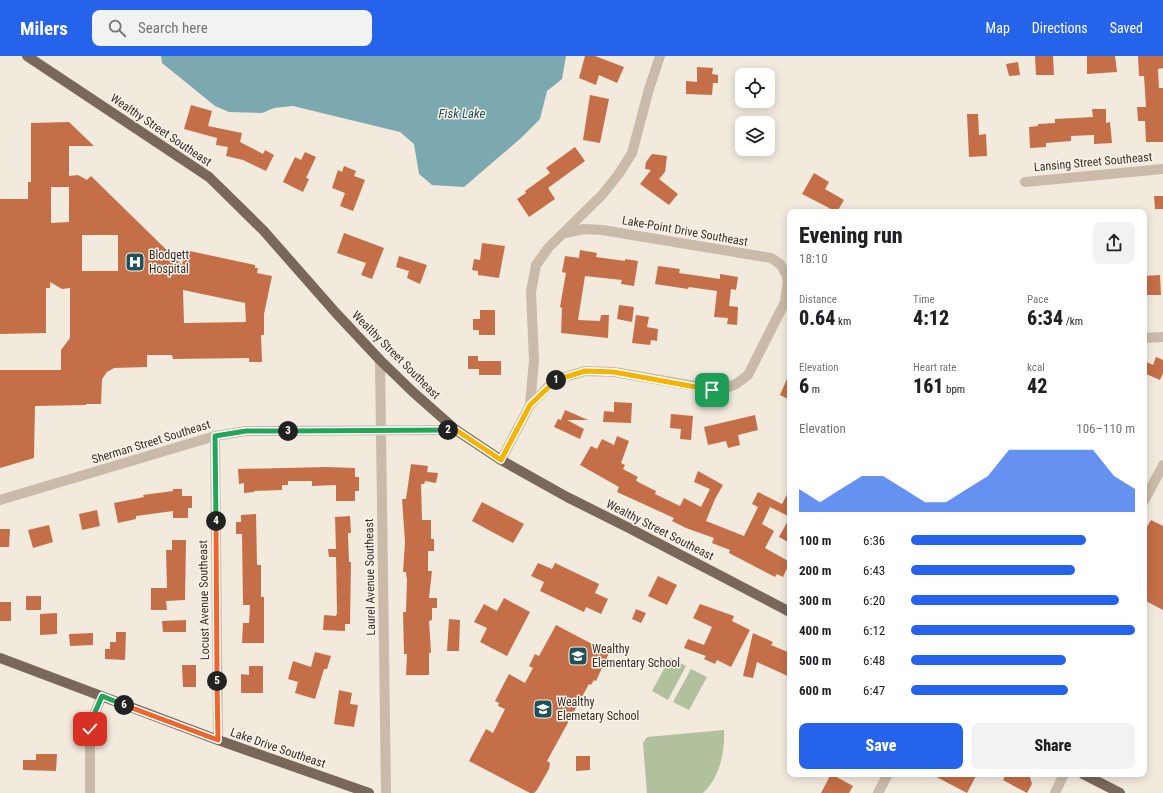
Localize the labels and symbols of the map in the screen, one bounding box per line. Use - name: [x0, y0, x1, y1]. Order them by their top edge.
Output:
- street label: Wealthy Street Southeast: [108, 91, 215, 169]
- water label: Fisk Lake: [439, 106, 486, 121]
- street label: Lansing Street Southeast: [1033, 150, 1153, 174]
- street label: Lake-Point Drive Southeast: [621, 213, 749, 249]
- place label: Blodgett Hospital: [149, 248, 189, 276]
- hospital icon: Blodgett Hospital: [124, 251, 146, 273]
- street label: Wealthy Street Southeast: [349, 308, 443, 402]
- pin: 1: [546, 370, 566, 390]
- pin: [695, 373, 729, 407]
- street label: Sherman Street Southeast: [90, 417, 212, 467]
- pin: 2: [438, 420, 458, 440]
- pin: 3: [278, 421, 298, 441]
- street label: Wealthy Street Southeast: [604, 497, 717, 563]
- pin: 4: [206, 511, 226, 531]
- street label: Laurel Avenue Southeast: [362, 518, 378, 636]
- street label: Locust Avenue Southeast: [196, 539, 212, 660]
- place label: Wealthy Elementary School: [592, 642, 680, 670]
- school or university icon: Wealthy Elementary School: [567, 645, 589, 667]
- pin: 5: [207, 671, 227, 691]
- pin: 6: [114, 695, 134, 715]
- place label: Wealthy Elemetary School: [557, 695, 639, 723]
- school or university icon: Wealthy Elemetary School: [532, 698, 554, 720]
- pin: [73, 712, 107, 746]
- street label: Lake Drive Southeast: [229, 725, 328, 771]

